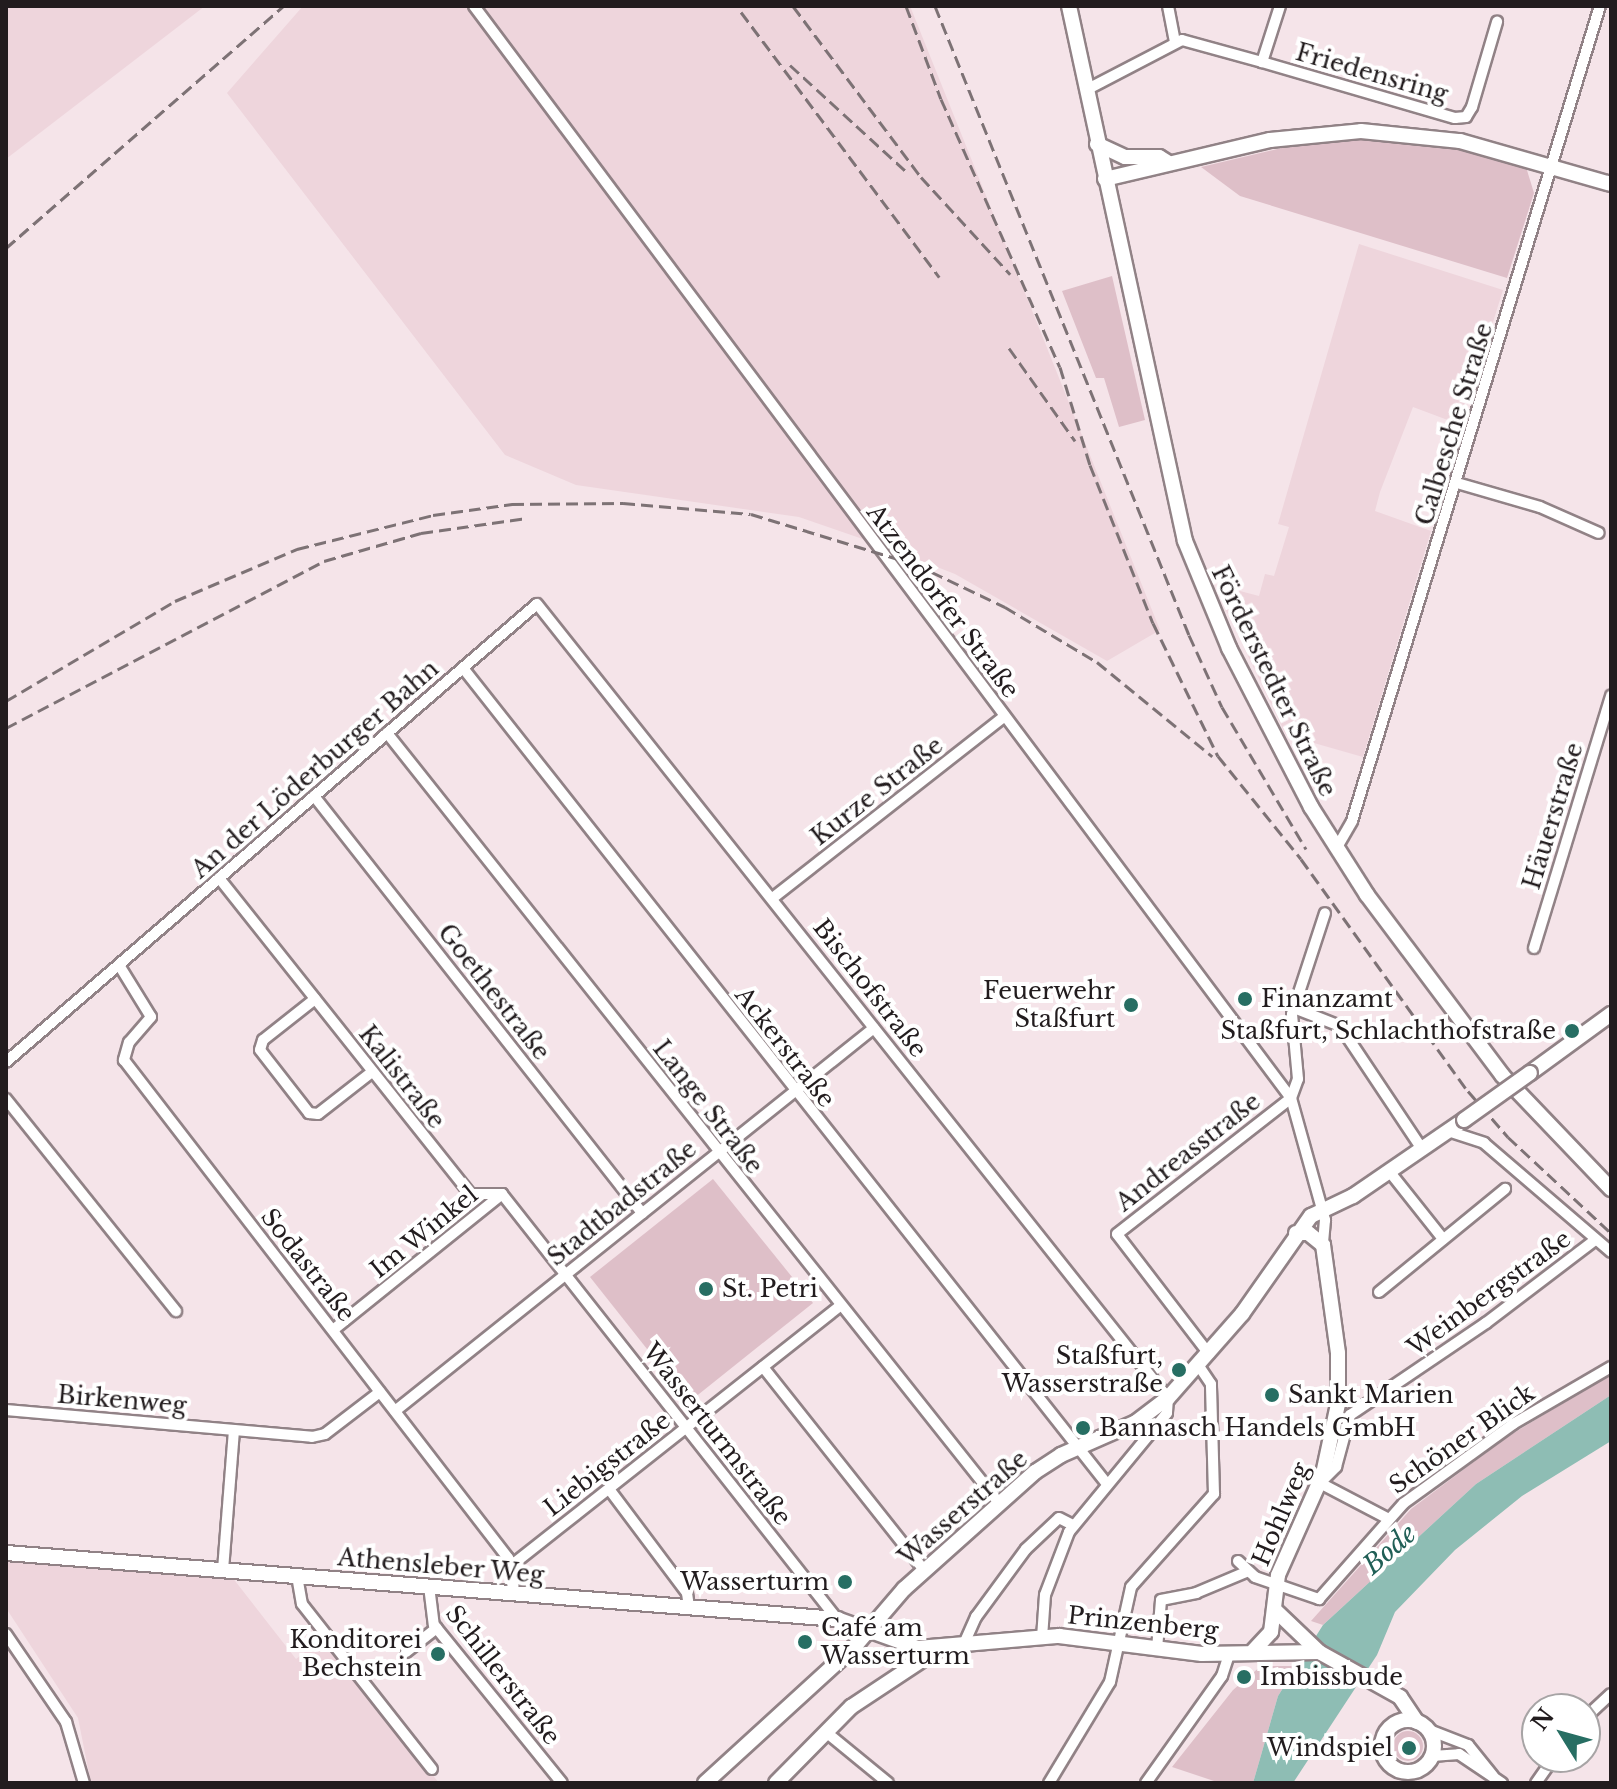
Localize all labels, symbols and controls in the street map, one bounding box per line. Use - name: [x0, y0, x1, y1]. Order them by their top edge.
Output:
- street label: Friedensring: [1292, 37, 1452, 109]
- street label: Calbesche Straße: [1410, 319, 1498, 529]
- street label: Atzendorfer Straße: [861, 498, 1025, 704]
- street label: Förderstedter Straße: [1205, 561, 1343, 801]
- street label: An der Löderburger Bahn: [185, 653, 445, 885]
- street label: Kurze Straße: [805, 731, 949, 851]
- street label: Häuerstraße: [1517, 739, 1589, 893]
- street label: Bischofstraße: [807, 913, 933, 1063]
- street label: Goethestraße: [432, 918, 556, 1066]
- place label: Feuerwehr Staßfurt: [983, 977, 1115, 1033]
- street label: Ackerstraße: [729, 981, 841, 1113]
- place label: Finanzamt: [1261, 985, 1393, 1013]
- marker: Finanzamt: [1236, 990, 1254, 1008]
- marker: Feuerwehr Staßfurt: [1122, 996, 1140, 1014]
- place label: Staßfurt, Schlachthofstraße: [1221, 1017, 1556, 1045]
- street label: Kalistraße: [353, 1020, 451, 1134]
- marker: Staßfurt, Schlachthofstraße: [1563, 1022, 1581, 1040]
- street label: Lange Straße: [647, 1035, 769, 1179]
- street label: Andreasstraße: [1110, 1087, 1266, 1217]
- street label: Stadtbadstraße: [542, 1134, 702, 1272]
- street label: Im Winkel: [364, 1180, 484, 1284]
- street label: Sodastraße: [255, 1203, 361, 1327]
- street label: Weinbergstraße: [1402, 1224, 1576, 1362]
- place label: St. Petri: [722, 1275, 818, 1303]
- marker: St. Petri: [697, 1280, 715, 1298]
- street label: Wasserturmstraße: [637, 1337, 797, 1531]
- place label: Staßfurt, Wasserstraße: [1002, 1342, 1163, 1398]
- marker: Staßfurt, Wasserstraße: [1170, 1361, 1188, 1379]
- street label: Schöner Blick: [1384, 1378, 1540, 1500]
- street label: Birkenweg: [56, 1380, 188, 1420]
- place label: Sankt Marien: [1288, 1381, 1453, 1409]
- marker: Sankt Marien: [1263, 1386, 1281, 1404]
- street label: Liebigstraße: [538, 1406, 676, 1522]
- place label: Bannasch Handels GmbH: [1099, 1414, 1416, 1442]
- marker: Bannasch Handels GmbH: [1074, 1419, 1092, 1437]
- street label: Wasserstraße: [893, 1444, 1033, 1572]
- street label: Hohlweg: [1246, 1458, 1316, 1570]
- water label: Bode: [1357, 1519, 1423, 1581]
- street label: Athensleber Weg: [336, 1543, 546, 1589]
- place label: Wasserturm: [680, 1568, 829, 1596]
- marker: Wasserturm: [836, 1573, 854, 1591]
- street label: Schillerstraße: [440, 1600, 566, 1750]
- street label: Prinzenberg: [1066, 1601, 1220, 1645]
- place label: Café am Wasserturm: [821, 1614, 970, 1670]
- place label: Konditorei Bechstein: [289, 1626, 422, 1682]
- marker: Café am Wasserturm: [796, 1633, 814, 1651]
- marker: Konditorei Bechstein: [429, 1645, 447, 1663]
- place label: Imbissbude: [1260, 1663, 1403, 1691]
- marker: Imbissbude: [1235, 1668, 1253, 1686]
- north arrow: [1521, 1693, 1601, 1773]
- text: N: [1526, 1703, 1560, 1736]
- place label: Windspiel: [1267, 1734, 1393, 1762]
- marker: Windspiel: [1400, 1739, 1418, 1757]

